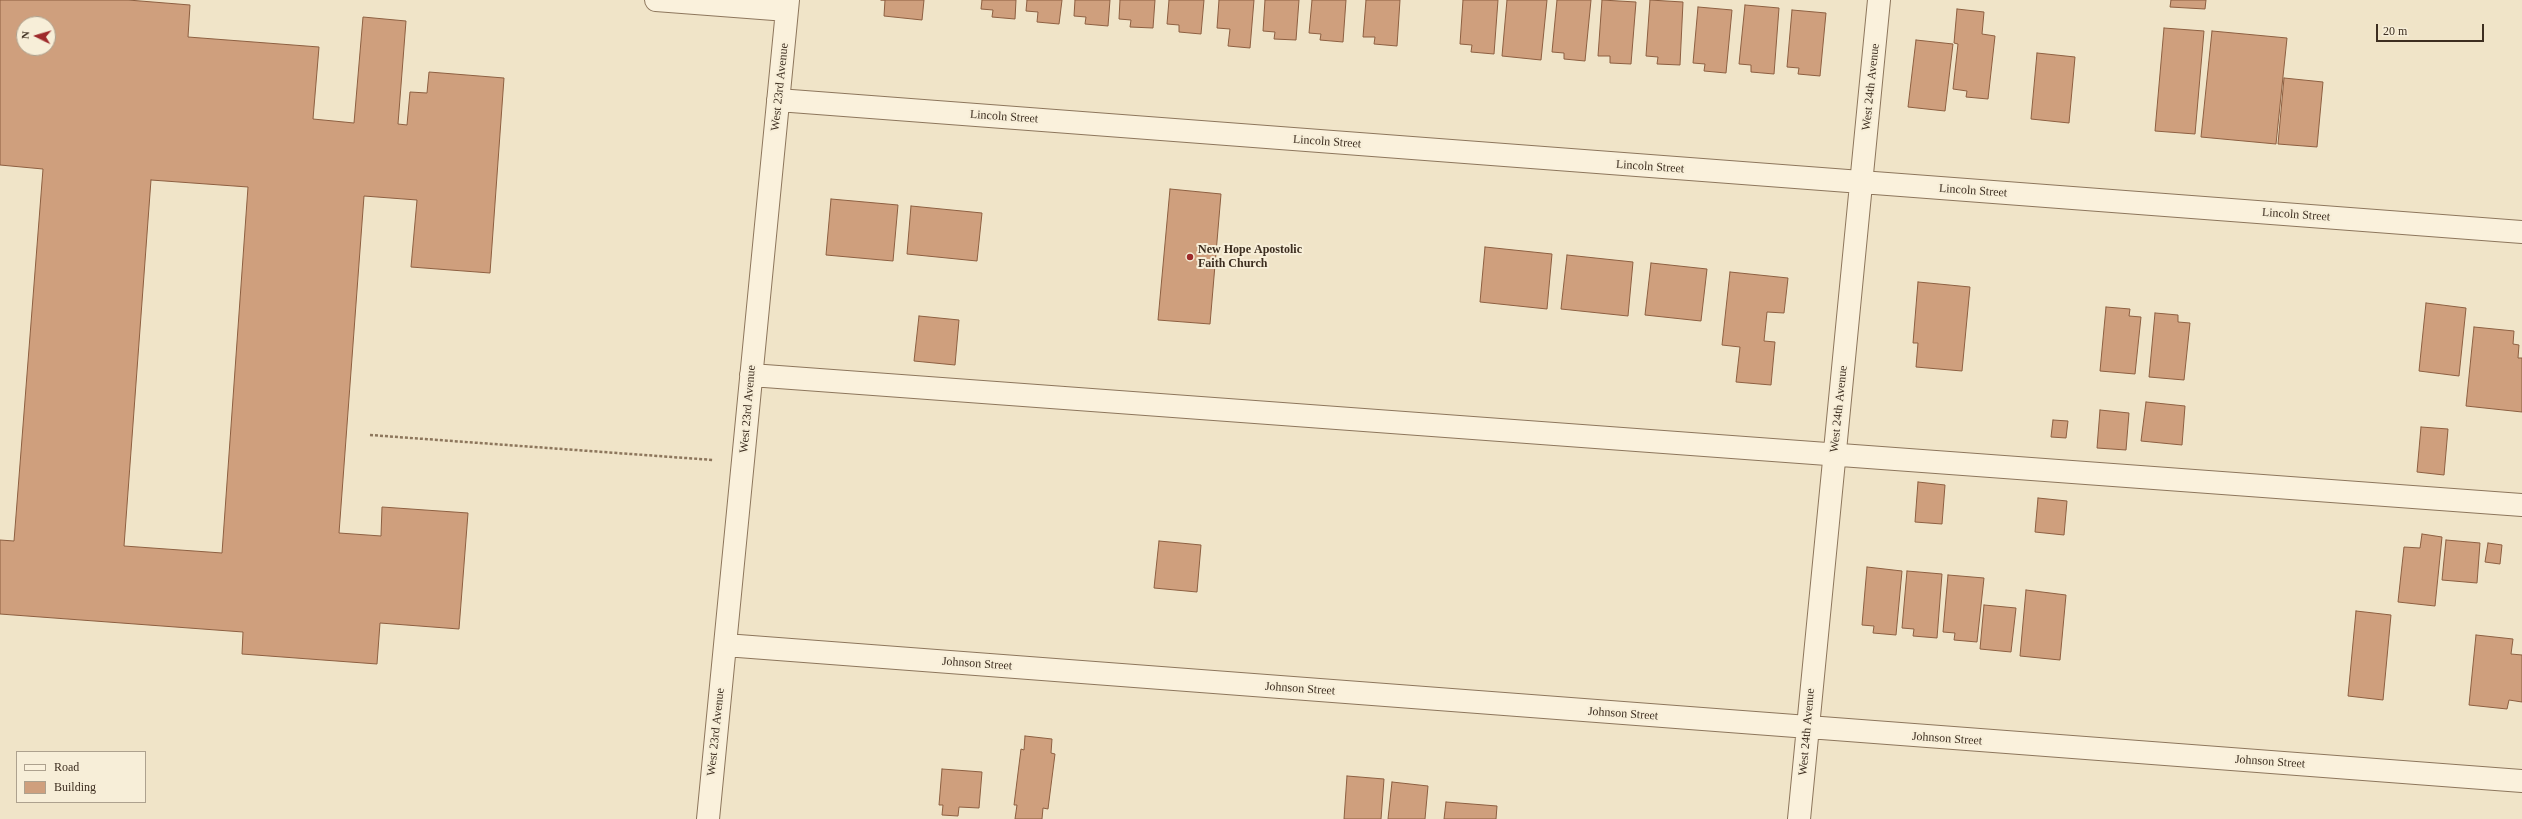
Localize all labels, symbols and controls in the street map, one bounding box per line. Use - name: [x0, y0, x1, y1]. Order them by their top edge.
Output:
- north arrow: [16, 16, 56, 56]
- scale bar: [2378, 16, 2486, 42]
- text: 20 m: [2383, 24, 2407, 38]
- text: N: [19, 31, 31, 40]
- street label: West 23rd Avenue: [768, 42, 792, 132]
- street label: West 24th Avenue: [1859, 43, 1883, 131]
- street label: Lincoln Street: [969, 107, 1039, 127]
- street label: Lincoln Street: [1292, 132, 1362, 152]
- street label: Lincoln Street: [1615, 157, 1685, 177]
- street label: Lincoln Street: [1938, 181, 2008, 201]
- street label: Lincoln Street: [2261, 205, 2331, 225]
- place label: New Hope Apostolic Faith Church: [1198, 243, 1302, 271]
- marker: New Hope Apostolic Faith Church: [1185, 252, 1195, 262]
- street label: West 23rd Avenue: [737, 364, 759, 454]
- street label: West 24th Avenue: [1827, 365, 1851, 453]
- street label: Johnson Street: [941, 654, 1013, 674]
- street label: Johnson Street: [1264, 679, 1336, 699]
- street label: West 23rd Avenue: [704, 687, 728, 777]
- street label: West 24th Avenue: [1796, 688, 1818, 776]
- street label: Johnson Street: [1587, 704, 1659, 724]
- street label: Johnson Street: [1911, 729, 1983, 749]
- legend: [16, 751, 146, 803]
- street label: Johnson Street: [2234, 752, 2306, 772]
- text: Road: [54, 760, 79, 774]
- text: Building: [54, 780, 96, 794]

